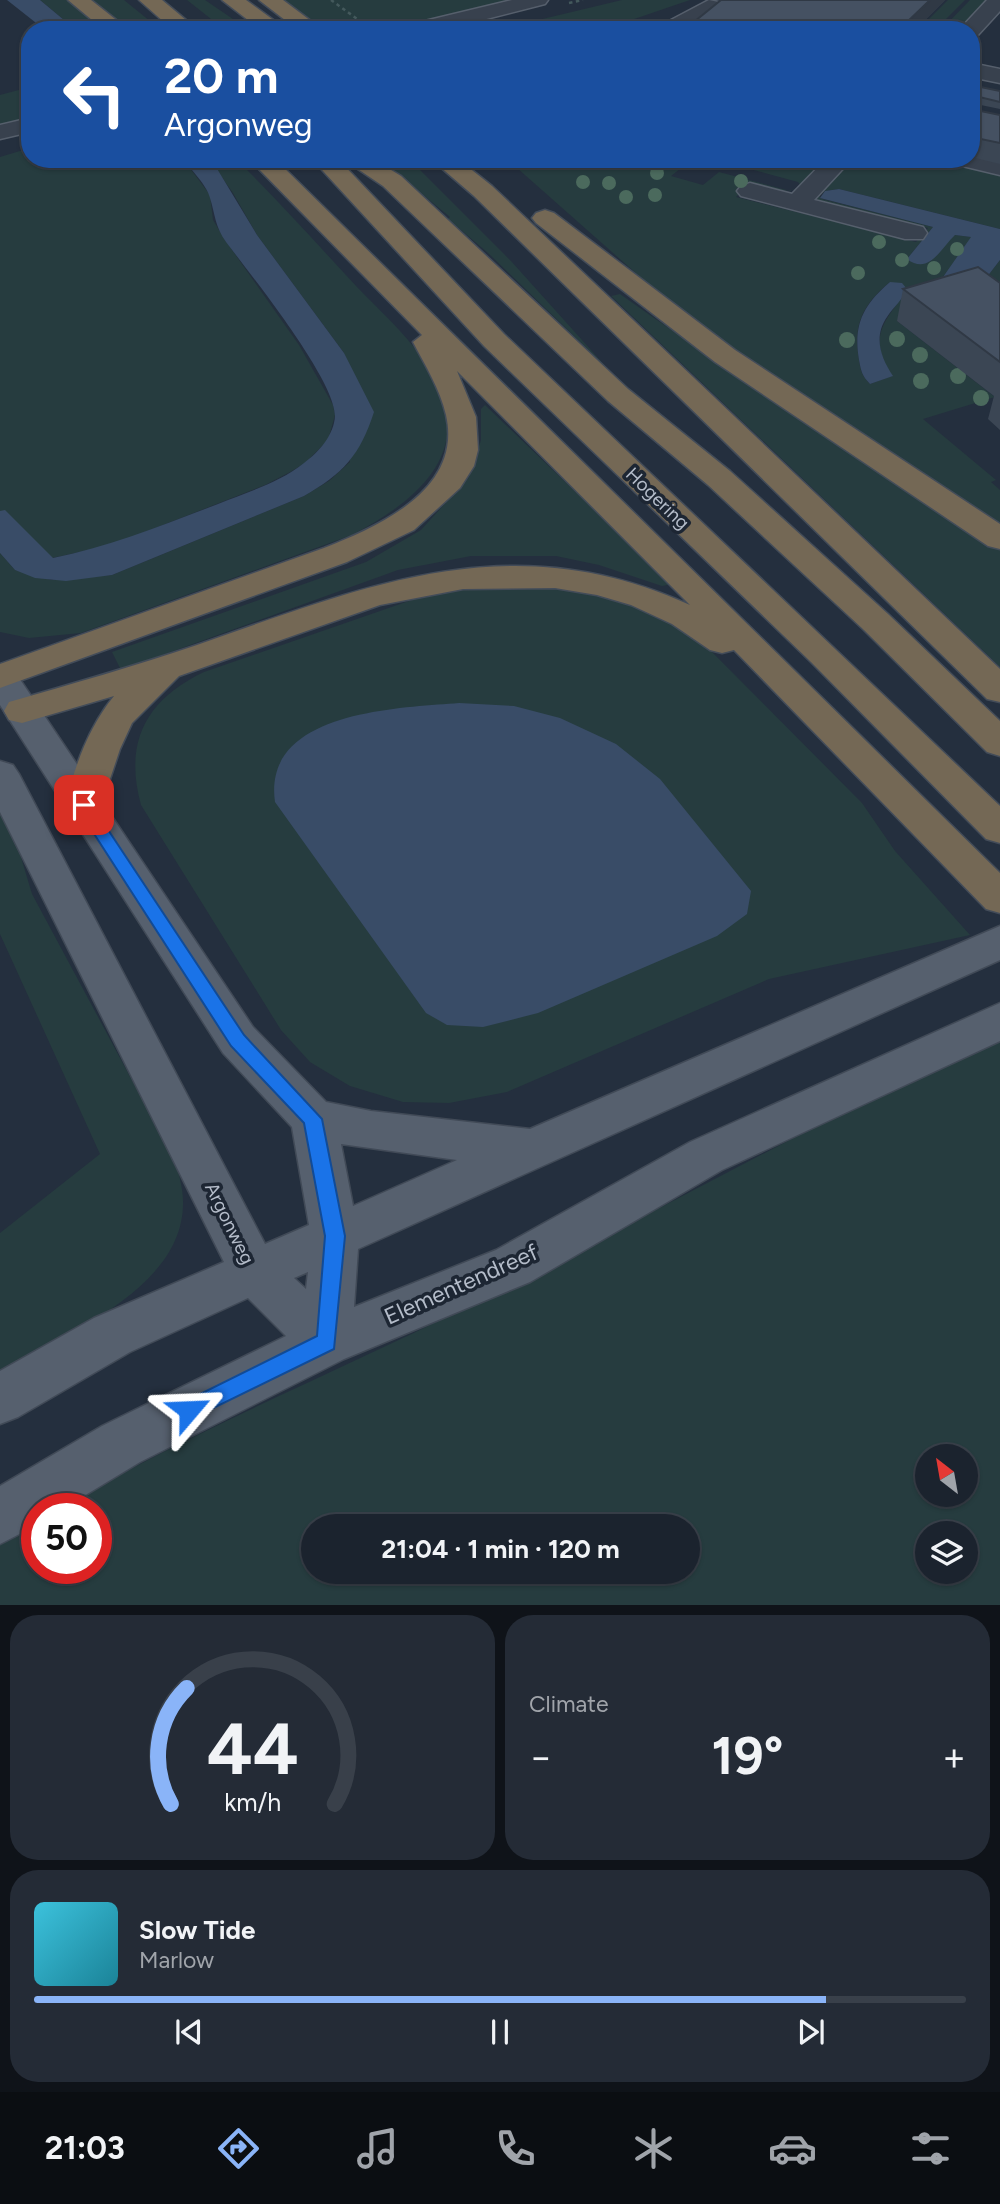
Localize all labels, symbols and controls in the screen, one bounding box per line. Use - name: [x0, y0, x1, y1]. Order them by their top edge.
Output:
- text: 20 m: [164, 46, 279, 105]
- icon: left: [49, 49, 140, 140]
- text: Argonweg: [164, 106, 312, 144]
- street label: Hogering: [621, 463, 694, 534]
- pin: [54, 775, 114, 835]
- icon: arrive: [65, 786, 103, 824]
- street label: Argonweg: [200, 1179, 259, 1268]
- street label: Elementendreef: [380, 1237, 543, 1330]
- position arrow: [152, 1373, 226, 1447]
- north arrow: [915, 1444, 978, 1507]
- map controls: [915, 1444, 978, 1584]
- speed limit sign: 50: [21, 1493, 112, 1584]
- button: layers: [915, 1521, 978, 1584]
- text: 21:04 · 1 min · 120 m: [381, 1533, 620, 1565]
- text: Climate: [529, 1690, 608, 1718]
- text: 44: [206, 1705, 299, 1792]
- text: 19°: [712, 1725, 783, 1787]
- text: −: [529, 1734, 553, 1780]
- text: +: [942, 1734, 966, 1780]
- text: km/h: [224, 1786, 281, 1816]
- text: Slow Tide: [139, 1914, 255, 1946]
- text: Marlow: [139, 1946, 214, 1974]
- icon: previous: [170, 2013, 208, 2051]
- icon: pause: [481, 2013, 519, 2051]
- icon: next: [792, 2013, 830, 2051]
- icon: directions: [214, 2124, 263, 2173]
- icon: music: [353, 2124, 402, 2173]
- icon: phone: [491, 2124, 540, 2173]
- icon: climate: [629, 2124, 678, 2173]
- icon: car: [768, 2124, 817, 2173]
- icon: filters: [906, 2124, 955, 2173]
- text: 21:03: [45, 2129, 125, 2167]

